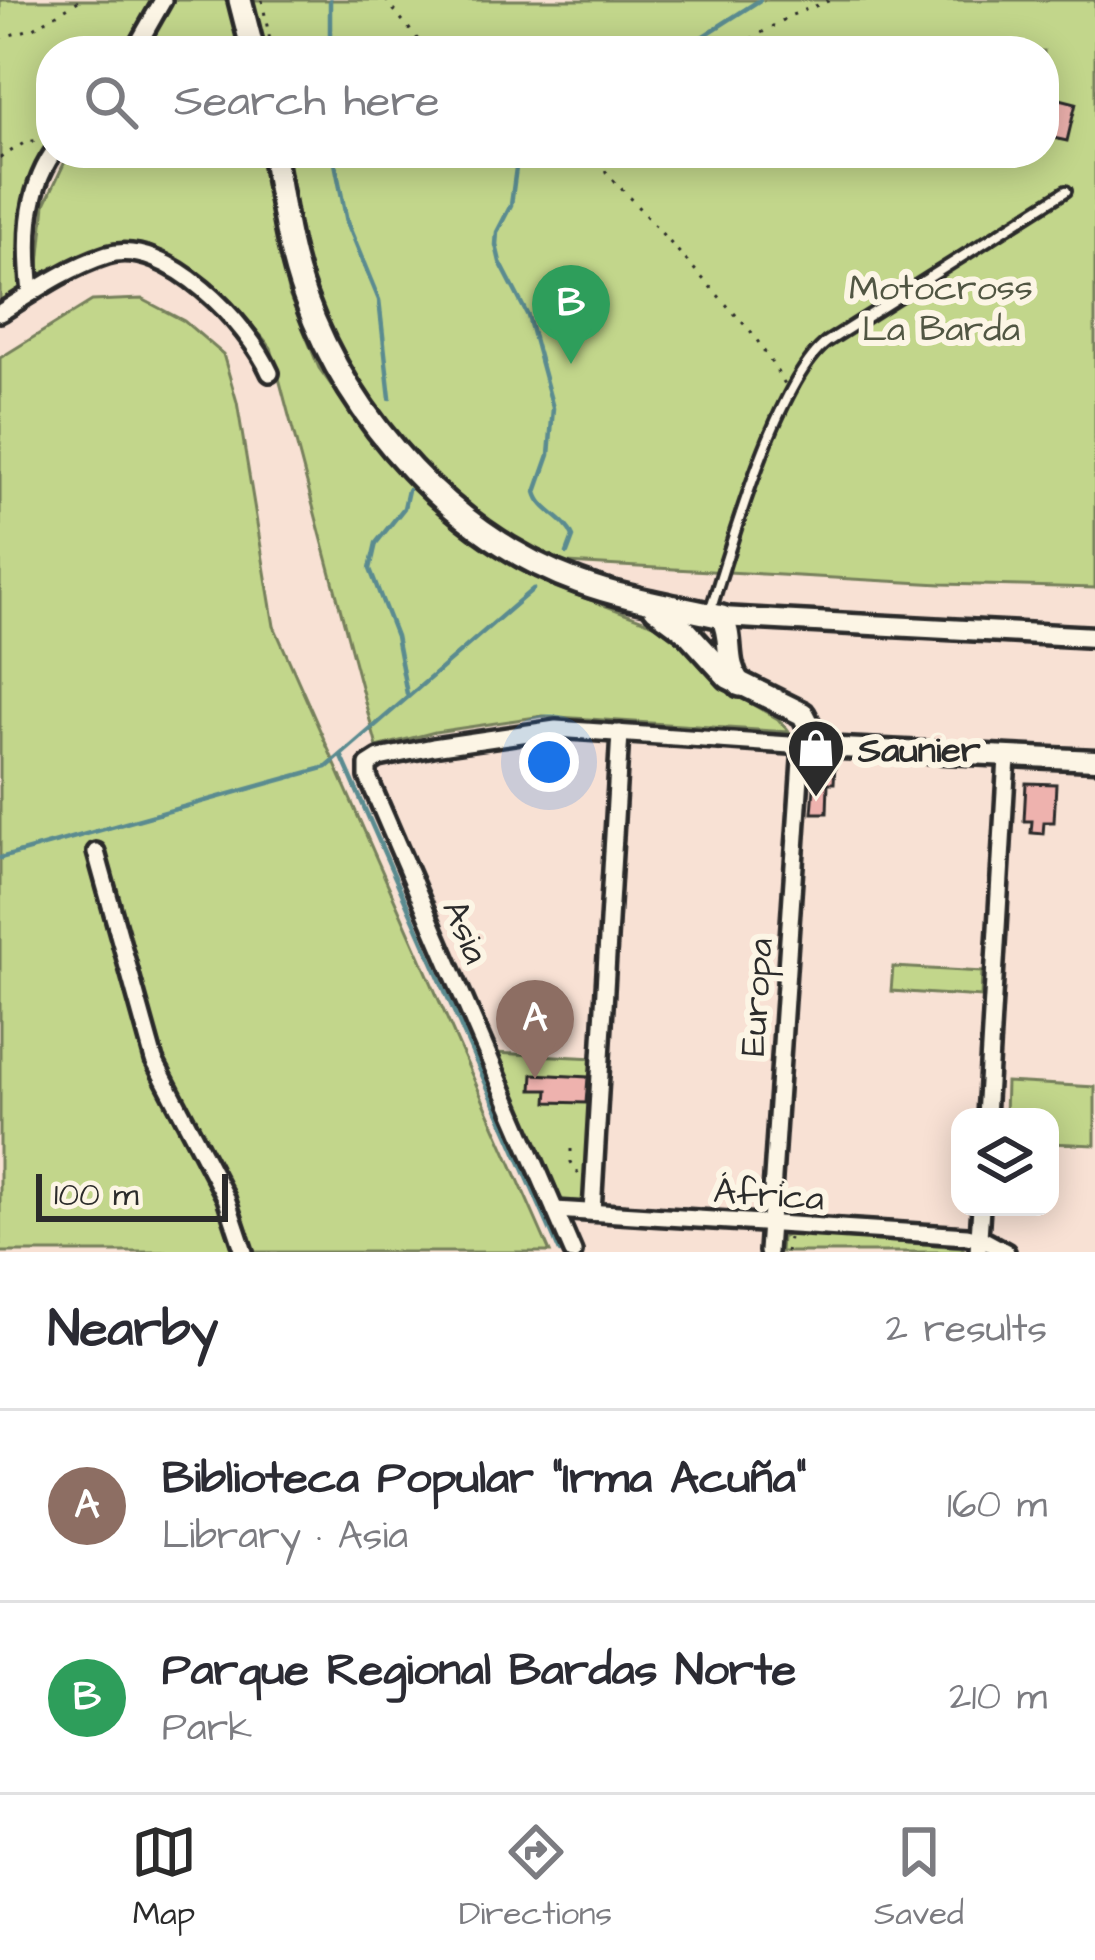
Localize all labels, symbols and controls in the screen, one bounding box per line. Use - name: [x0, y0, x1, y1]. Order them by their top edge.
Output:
- search box: [36, 36, 1059, 168]
- icon: search: [78, 69, 144, 135]
- text: Search here: [174, 71, 440, 133]
- park label: Motocross La Barda: [849, 263, 1033, 355]
- pin: B: [532, 265, 610, 364]
- shop icon: Saunier: [785, 717, 847, 799]
- place label: Saunier: [857, 725, 981, 776]
- your location: [519, 732, 579, 792]
- street label: Asia: [429, 892, 501, 972]
- street label: Europa: [728, 937, 787, 1058]
- pin: A: [496, 980, 574, 1079]
- map controls: [951, 1108, 1059, 1216]
- button: layers: [951, 1108, 1059, 1216]
- street label: África: [712, 1166, 826, 1225]
- scale bar: [36, 1168, 228, 1221]
- text: 100 m: [54, 1172, 139, 1218]
- text: Nearby: [48, 1295, 218, 1366]
- text: 2 results: [886, 1303, 1047, 1357]
- text: Biblioteca Popular "Irma Acuña": [162, 1448, 806, 1510]
- text: A: [75, 1479, 99, 1533]
- text: 160 m: [947, 1479, 1047, 1533]
- text: Library · Asia: [162, 1510, 408, 1564]
- text: Parque Regional Bardas Norte: [162, 1640, 796, 1702]
- text: B: [73, 1671, 101, 1725]
- text: 210 m: [949, 1671, 1047, 1725]
- text: Park: [162, 1702, 252, 1756]
- tab: Map: [131, 1819, 197, 1937]
- tab: Directions: [459, 1819, 612, 1937]
- tab: Saved: [874, 1819, 964, 1937]

